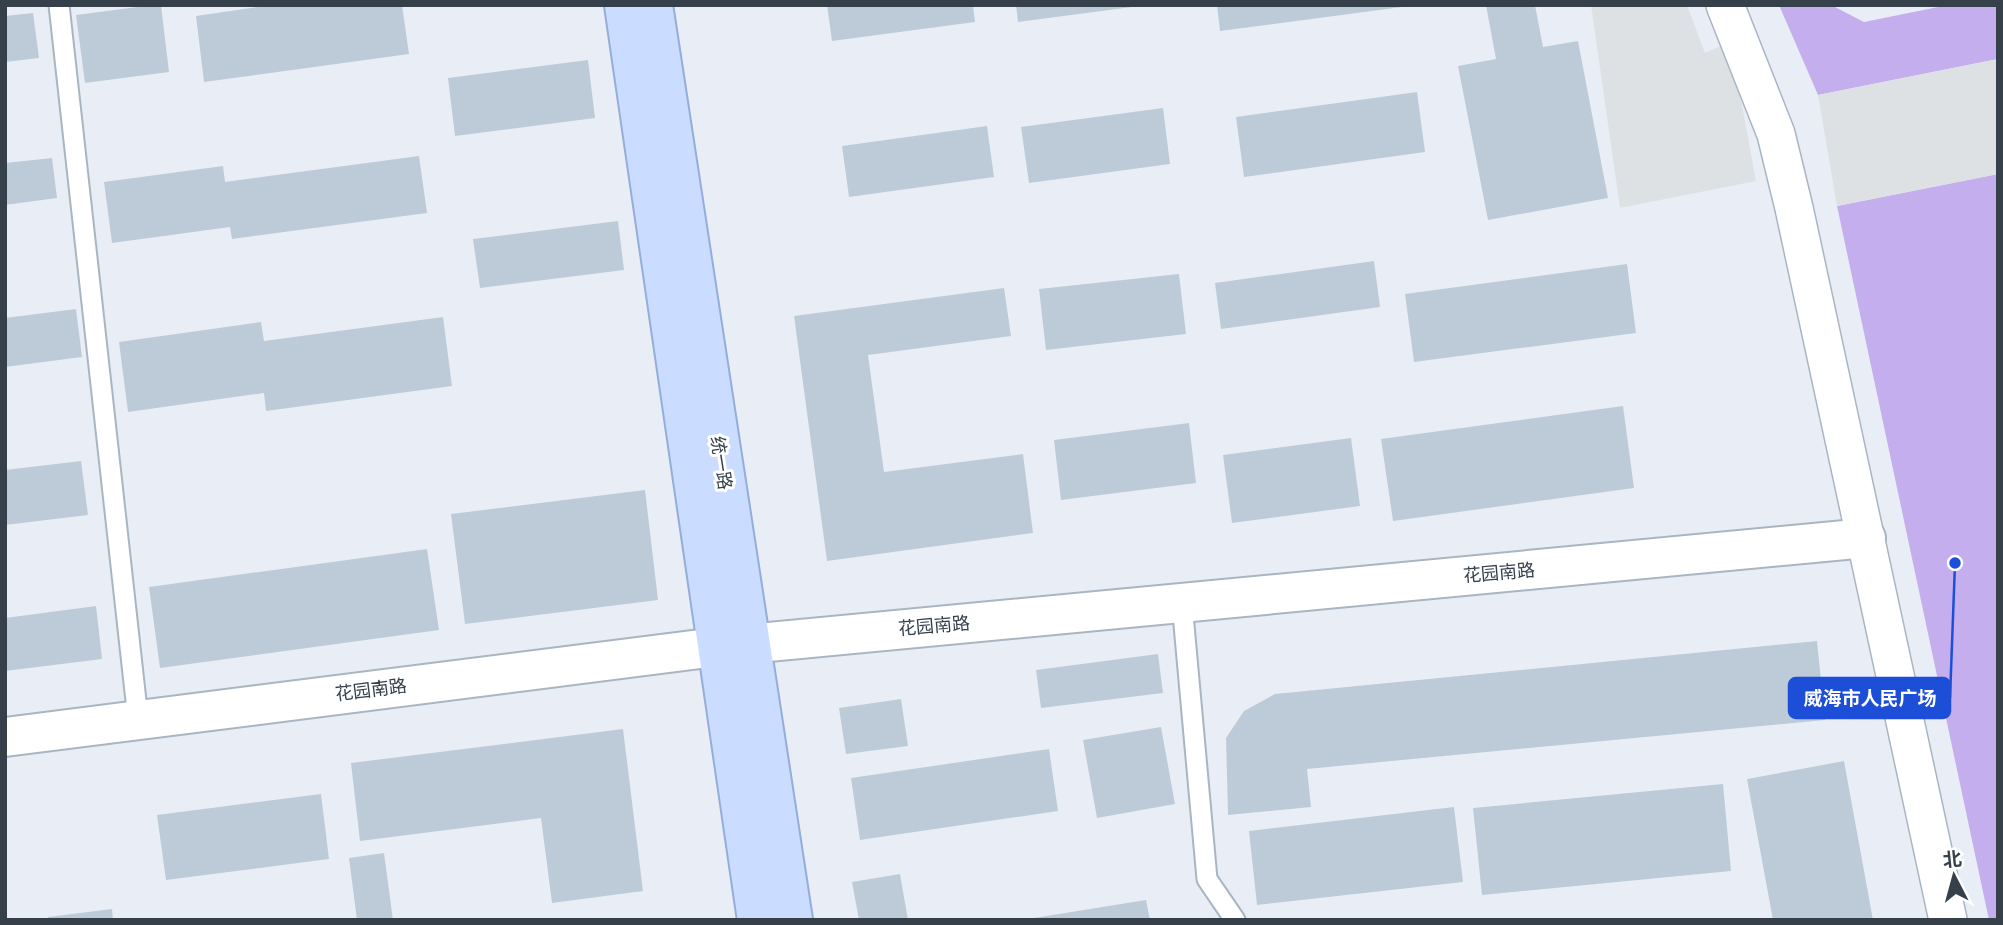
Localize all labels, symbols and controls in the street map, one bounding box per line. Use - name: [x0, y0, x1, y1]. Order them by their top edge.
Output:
- street label: 统一路: [705, 434, 738, 492]
- street label: 花园南路: [1462, 557, 1536, 588]
- street label: 花园南路: [897, 610, 971, 641]
- street label: 花园南路: [334, 673, 408, 706]
- callout: 威海市人民广场: [1789, 678, 1950, 718]
- text: 威海市人民广场: [1803, 685, 1937, 712]
- north arrow: [1919, 841, 1989, 911]
- text: 北: [1941, 845, 1963, 874]

